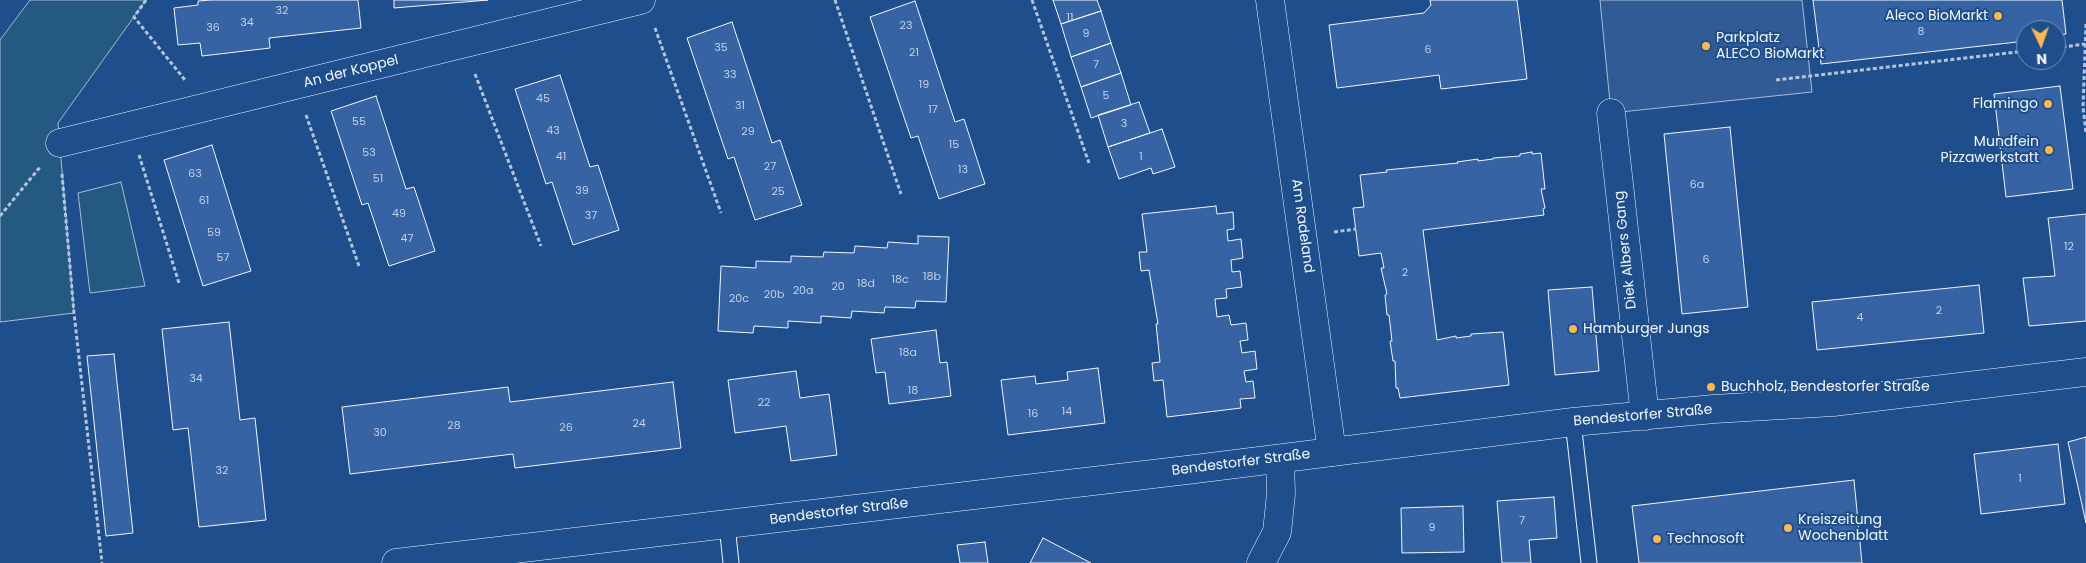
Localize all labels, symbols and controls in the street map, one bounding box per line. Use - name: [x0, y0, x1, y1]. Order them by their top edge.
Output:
- house number: 32: [276, 4, 288, 18]
- place label: Aleco BioMarkt: [1885, 8, 1988, 24]
- marker: Aleco BioMarkt: [1992, 10, 2004, 22]
- house number: 11: [1066, 11, 1074, 25]
- house number: 34: [240, 16, 254, 30]
- house number: 23: [900, 19, 912, 33]
- north arrow: [2016, 20, 2066, 70]
- house number: 36: [206, 21, 220, 35]
- house number: 8: [1918, 25, 1924, 39]
- house number: 9: [1083, 27, 1089, 41]
- place label: Parkplatz ALECO BioMarkt: [1716, 30, 1824, 62]
- marker: Parkplatz ALECO BioMarkt: [1700, 40, 1712, 52]
- house number: 35: [714, 41, 728, 55]
- house number: 6: [1425, 43, 1431, 57]
- house number: 21: [909, 46, 919, 60]
- text: N: [2036, 49, 2048, 69]
- street label: An der Koppel: [302, 52, 400, 92]
- house number: 7: [1093, 58, 1099, 72]
- house number: 33: [724, 68, 736, 82]
- house number: 19: [919, 78, 929, 92]
- house number: 5: [1103, 89, 1109, 103]
- house number: 45: [536, 92, 550, 106]
- place label: Flamingo: [1973, 96, 2038, 112]
- marker: Flamingo: [2042, 98, 2054, 110]
- house number: 31: [735, 99, 745, 113]
- house number: 17: [928, 103, 938, 117]
- house number: 55: [352, 115, 366, 129]
- house number: 3: [1121, 117, 1127, 131]
- house number: 43: [546, 124, 560, 138]
- house number: 29: [741, 125, 755, 139]
- place label: Mundfein Pizzawerkstatt: [1941, 134, 2039, 166]
- house number: 15: [949, 138, 959, 152]
- marker: Mundfein Pizzawerkstatt: [2043, 144, 2055, 156]
- house number: 53: [362, 146, 376, 160]
- house number: 41: [556, 150, 566, 164]
- house number: 1: [1139, 150, 1143, 164]
- house number: 27: [764, 160, 776, 174]
- house number: 13: [958, 163, 968, 177]
- house number: 63: [188, 167, 202, 181]
- house number: 51: [373, 172, 383, 186]
- street label: Am Radeland: [1287, 178, 1317, 274]
- house number: 6a: [1690, 178, 1704, 192]
- house number: 39: [575, 184, 589, 198]
- house number: 25: [771, 185, 785, 199]
- street label: Diek Albers Gang: [1611, 190, 1641, 310]
- house number: 61: [199, 194, 209, 208]
- house number: 49: [392, 207, 406, 221]
- house number: 37: [585, 209, 597, 223]
- house number: 59: [207, 226, 221, 240]
- house number: 47: [401, 232, 413, 246]
- house number: 12: [2064, 240, 2074, 254]
- house number: 57: [217, 251, 229, 265]
- house number: 6: [1703, 253, 1709, 267]
- house number: 2: [1402, 266, 1408, 280]
- house number: 18b: [923, 270, 941, 284]
- house number: 18c: [891, 273, 909, 287]
- house number: 18d: [857, 277, 875, 291]
- house number: 20: [831, 280, 845, 294]
- house number: 20a: [793, 284, 813, 298]
- house number: 20b: [764, 288, 784, 302]
- house number: 20c: [729, 292, 749, 306]
- house number: 2: [1936, 304, 1942, 318]
- house number: 4: [1857, 311, 1863, 325]
- place label: Hamburger Jungs: [1583, 321, 1709, 337]
- marker: Hamburger Jungs: [1567, 323, 1579, 335]
- house number: 18a: [899, 346, 917, 360]
- house number: 34: [189, 372, 203, 386]
- place label: Buchholz, Bendestorfer Straße: [1721, 379, 1930, 395]
- marker: Buchholz, Bendestorfer Straße: [1705, 381, 1717, 393]
- house number: 18: [908, 384, 918, 398]
- house number: 22: [758, 396, 770, 410]
- street label: Bendestorfer Straße: [1573, 402, 1713, 430]
- house number: 14: [1062, 405, 1072, 419]
- house number: 16: [1028, 407, 1038, 421]
- house number: 24: [632, 417, 646, 431]
- house number: 28: [447, 419, 461, 433]
- house number: 26: [559, 421, 573, 435]
- house number: 30: [373, 426, 387, 440]
- street label: Bendestorfer Straße: [1171, 446, 1311, 480]
- house number: 32: [216, 464, 228, 478]
- house number: 1: [2018, 472, 2022, 486]
- street label: Bendestorfer Straße: [769, 495, 909, 529]
- place label: Kreiszeitung Wochenblatt: [1798, 512, 1888, 544]
- house number: 7: [1519, 514, 1525, 528]
- house number: 9: [1429, 521, 1435, 535]
- marker: Kreiszeitung Wochenblatt: [1782, 522, 1794, 534]
- place label: Technosoft: [1667, 531, 1745, 547]
- marker: Technosoft: [1651, 533, 1663, 545]

